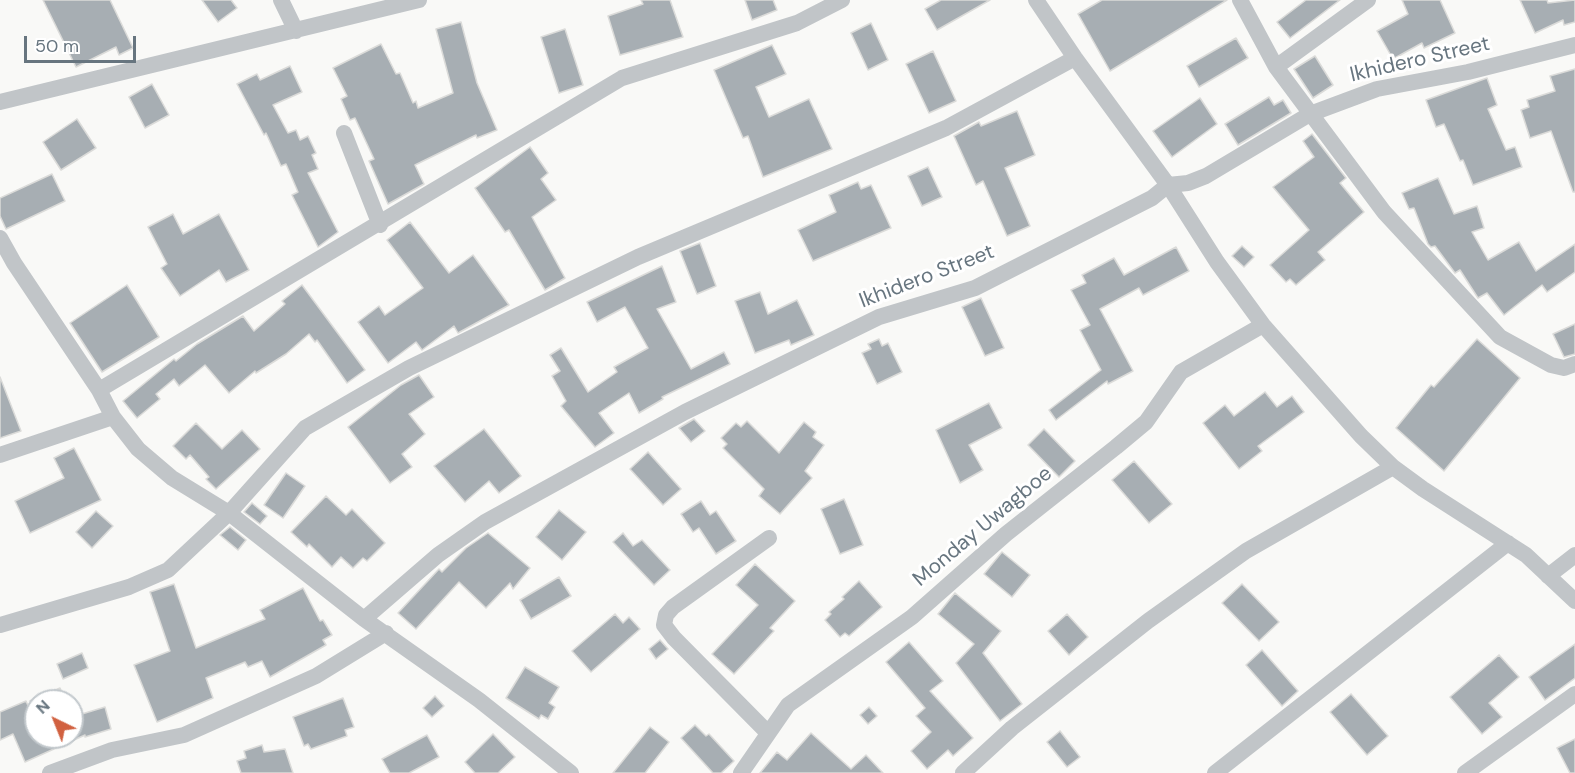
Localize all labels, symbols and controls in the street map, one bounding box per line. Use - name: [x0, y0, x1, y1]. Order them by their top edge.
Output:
- scale bar: [27, 24, 140, 62]
- street label: Ikhidero Street: [1348, 32, 1492, 88]
- text: 50 m: [35, 34, 79, 58]
- street label: Ikhidero Street: [856, 240, 998, 314]
- street label: Monday Uwagboe: [908, 461, 1058, 593]
- north arrow: [24, 689, 84, 749]
- text: N: [31, 695, 54, 719]

